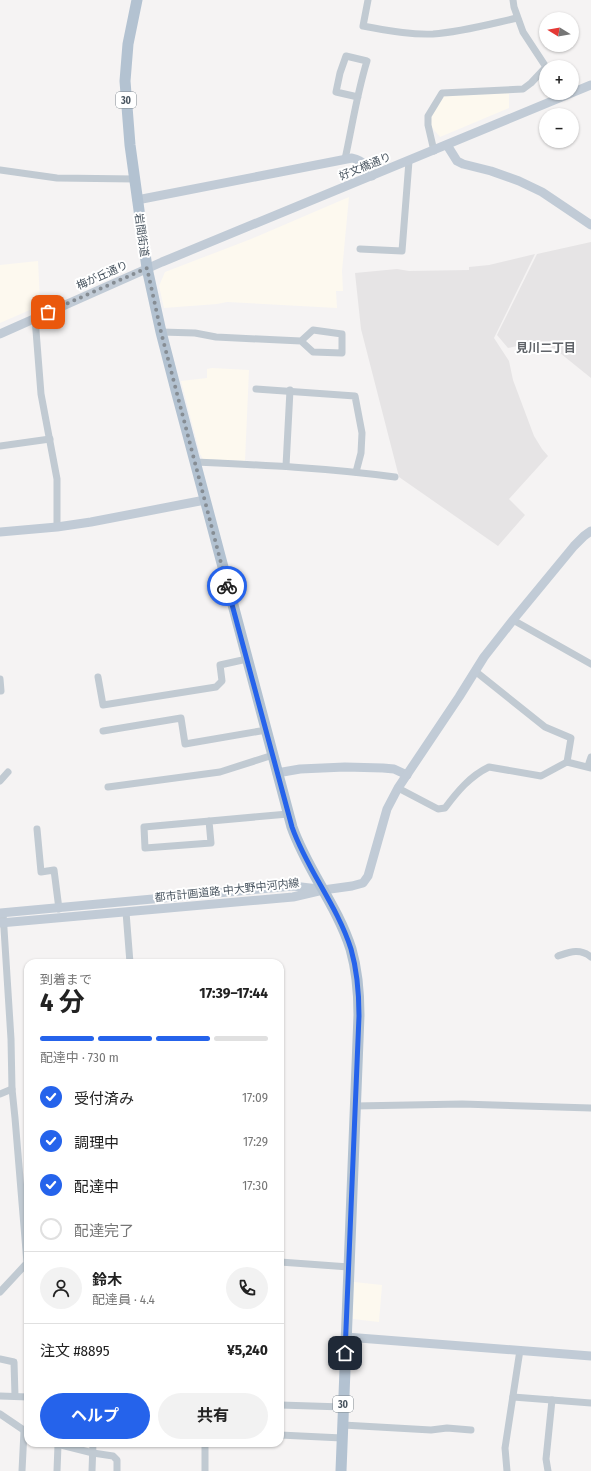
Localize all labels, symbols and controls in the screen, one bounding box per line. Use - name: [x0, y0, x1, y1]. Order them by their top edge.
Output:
- north arrow: [539, 12, 579, 52]
- map controls: [539, 12, 579, 148]
- button: +: [539, 60, 579, 100]
- road number: 30: [116, 92, 136, 108]
- button: −: [539, 108, 579, 148]
- street label: 好文橋通り: [337, 150, 393, 183]
- street label: 岩間街道: [132, 212, 151, 258]
- street label: 梅が丘通り: [74, 258, 130, 293]
- pin: [31, 295, 65, 329]
- icon: bag: [37, 301, 59, 323]
- district label: 見川二丁目: [516, 341, 576, 355]
- courier: [207, 566, 247, 606]
- icon: bike: [216, 575, 238, 597]
- street label: 都市計画道路 中大野中河内線: [154, 876, 300, 905]
- text: 到着まで: [40, 972, 92, 987]
- text: 17:39–17:44: [199, 984, 268, 1002]
- text: 4 分: [40, 987, 85, 1018]
- text: 配達中 · 730 m: [40, 1050, 119, 1065]
- icon: check: [40, 1086, 62, 1108]
- text: 受付済み: [74, 1090, 134, 1108]
- text: 17:09: [242, 1090, 268, 1105]
- icon: check: [40, 1130, 62, 1152]
- text: 調理中: [74, 1134, 119, 1152]
- text: 17:29: [243, 1134, 268, 1149]
- icon: check: [40, 1174, 62, 1196]
- text: 配達中: [74, 1178, 119, 1196]
- text: 17:30: [242, 1178, 268, 1193]
- text: 配達完了: [74, 1222, 134, 1240]
- button: person: [40, 1267, 82, 1309]
- button: phone: [226, 1267, 268, 1309]
- text: 鈴木: [92, 1271, 122, 1289]
- text: 配達員 · 4.4: [92, 1292, 155, 1307]
- pin: [328, 1336, 362, 1370]
- text: ¥5,240: [227, 1341, 268, 1359]
- text: 注文 #8895: [40, 1342, 110, 1360]
- icon: home: [334, 1342, 356, 1364]
- button: ヘルプ: [40, 1393, 150, 1439]
- button: 共有: [158, 1393, 268, 1439]
- road number: 30: [333, 1396, 353, 1412]

